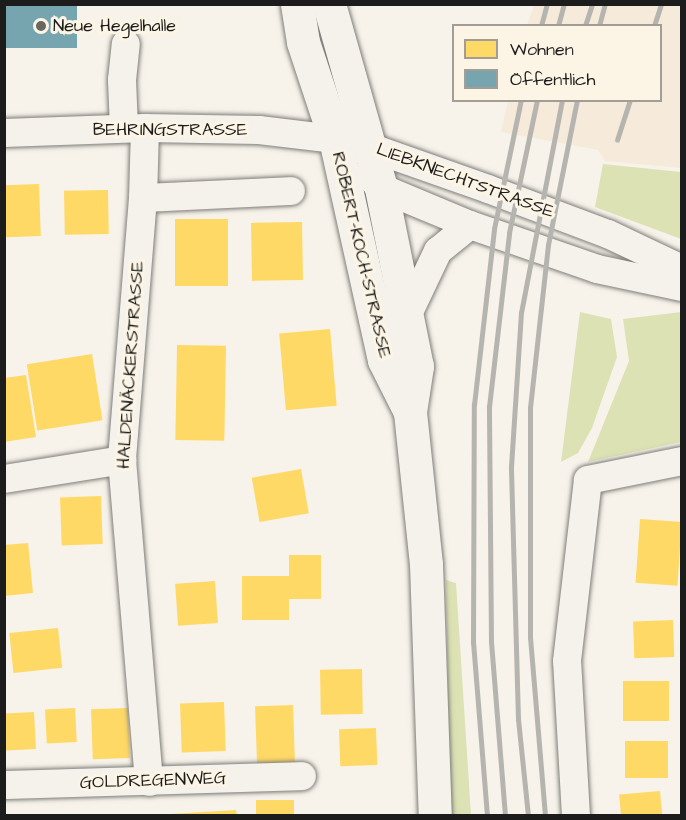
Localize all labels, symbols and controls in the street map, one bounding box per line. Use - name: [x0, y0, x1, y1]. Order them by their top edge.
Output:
- place label: Neue Hegelhalle: [53, 15, 176, 37]
- marker: Neue Hegelhalle: [34, 19, 48, 33]
- legend: [452, 24, 662, 102]
- text: Wohnen: [510, 37, 574, 62]
- text: Öffentlich: [510, 67, 595, 92]
- street label: BEHRINGSTRASSE: [93, 119, 247, 141]
- street label: LIEBKNECHTSTRASSE: [373, 139, 557, 223]
- street label: ROBERT-KOCH-STRASSE: [327, 150, 395, 360]
- street label: HALDENÄCKERSTRASSE: [113, 260, 149, 470]
- street label: GOLDREGENWEG: [79, 768, 227, 794]

